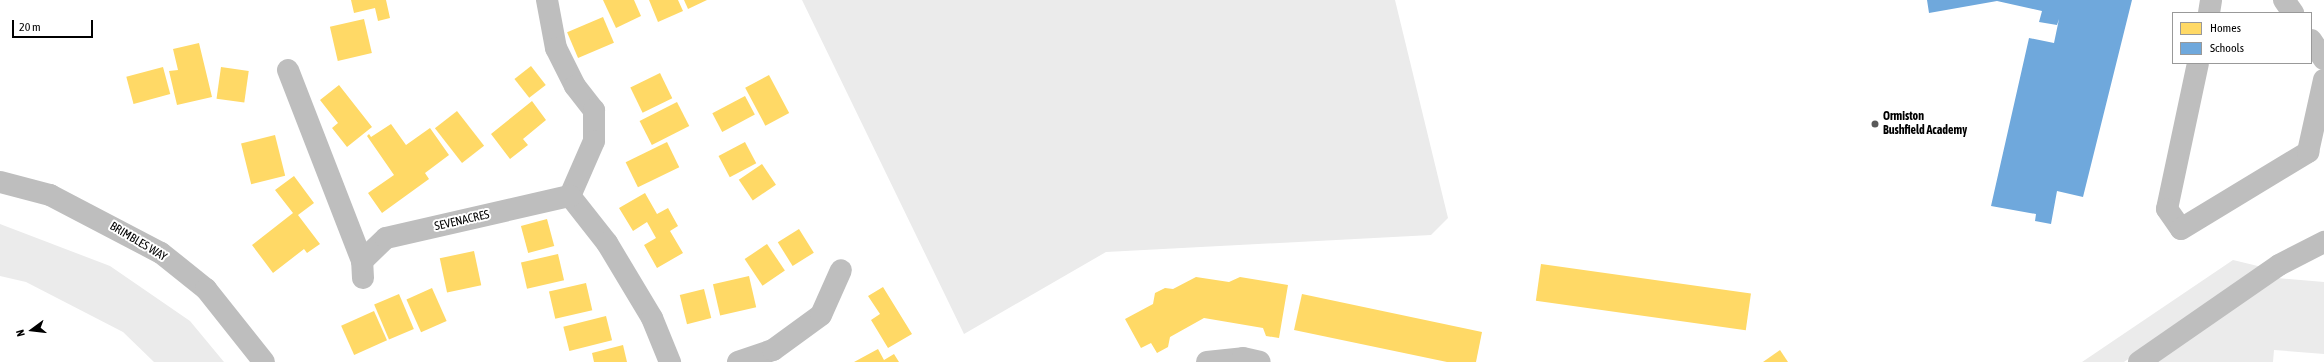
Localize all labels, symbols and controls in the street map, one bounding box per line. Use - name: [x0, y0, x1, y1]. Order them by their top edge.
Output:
- scale bar: [14, 12, 95, 38]
- legend: [2172, 12, 2312, 64]
- text: 20 m: [19, 20, 41, 34]
- text: Homes: [2210, 21, 2241, 35]
- text: Schools: [2210, 41, 2244, 55]
- place label: Ormiston Bushfield Academy: [1883, 110, 1967, 138]
- marker: Ormiston Bushfield Academy: [1870, 119, 1880, 129]
- street label: SEVENACRES: [433, 208, 491, 234]
- street label: BRIMBLES WAY: [107, 219, 169, 265]
- north arrow: [12, 310, 52, 350]
- text: N: [14, 328, 27, 338]

